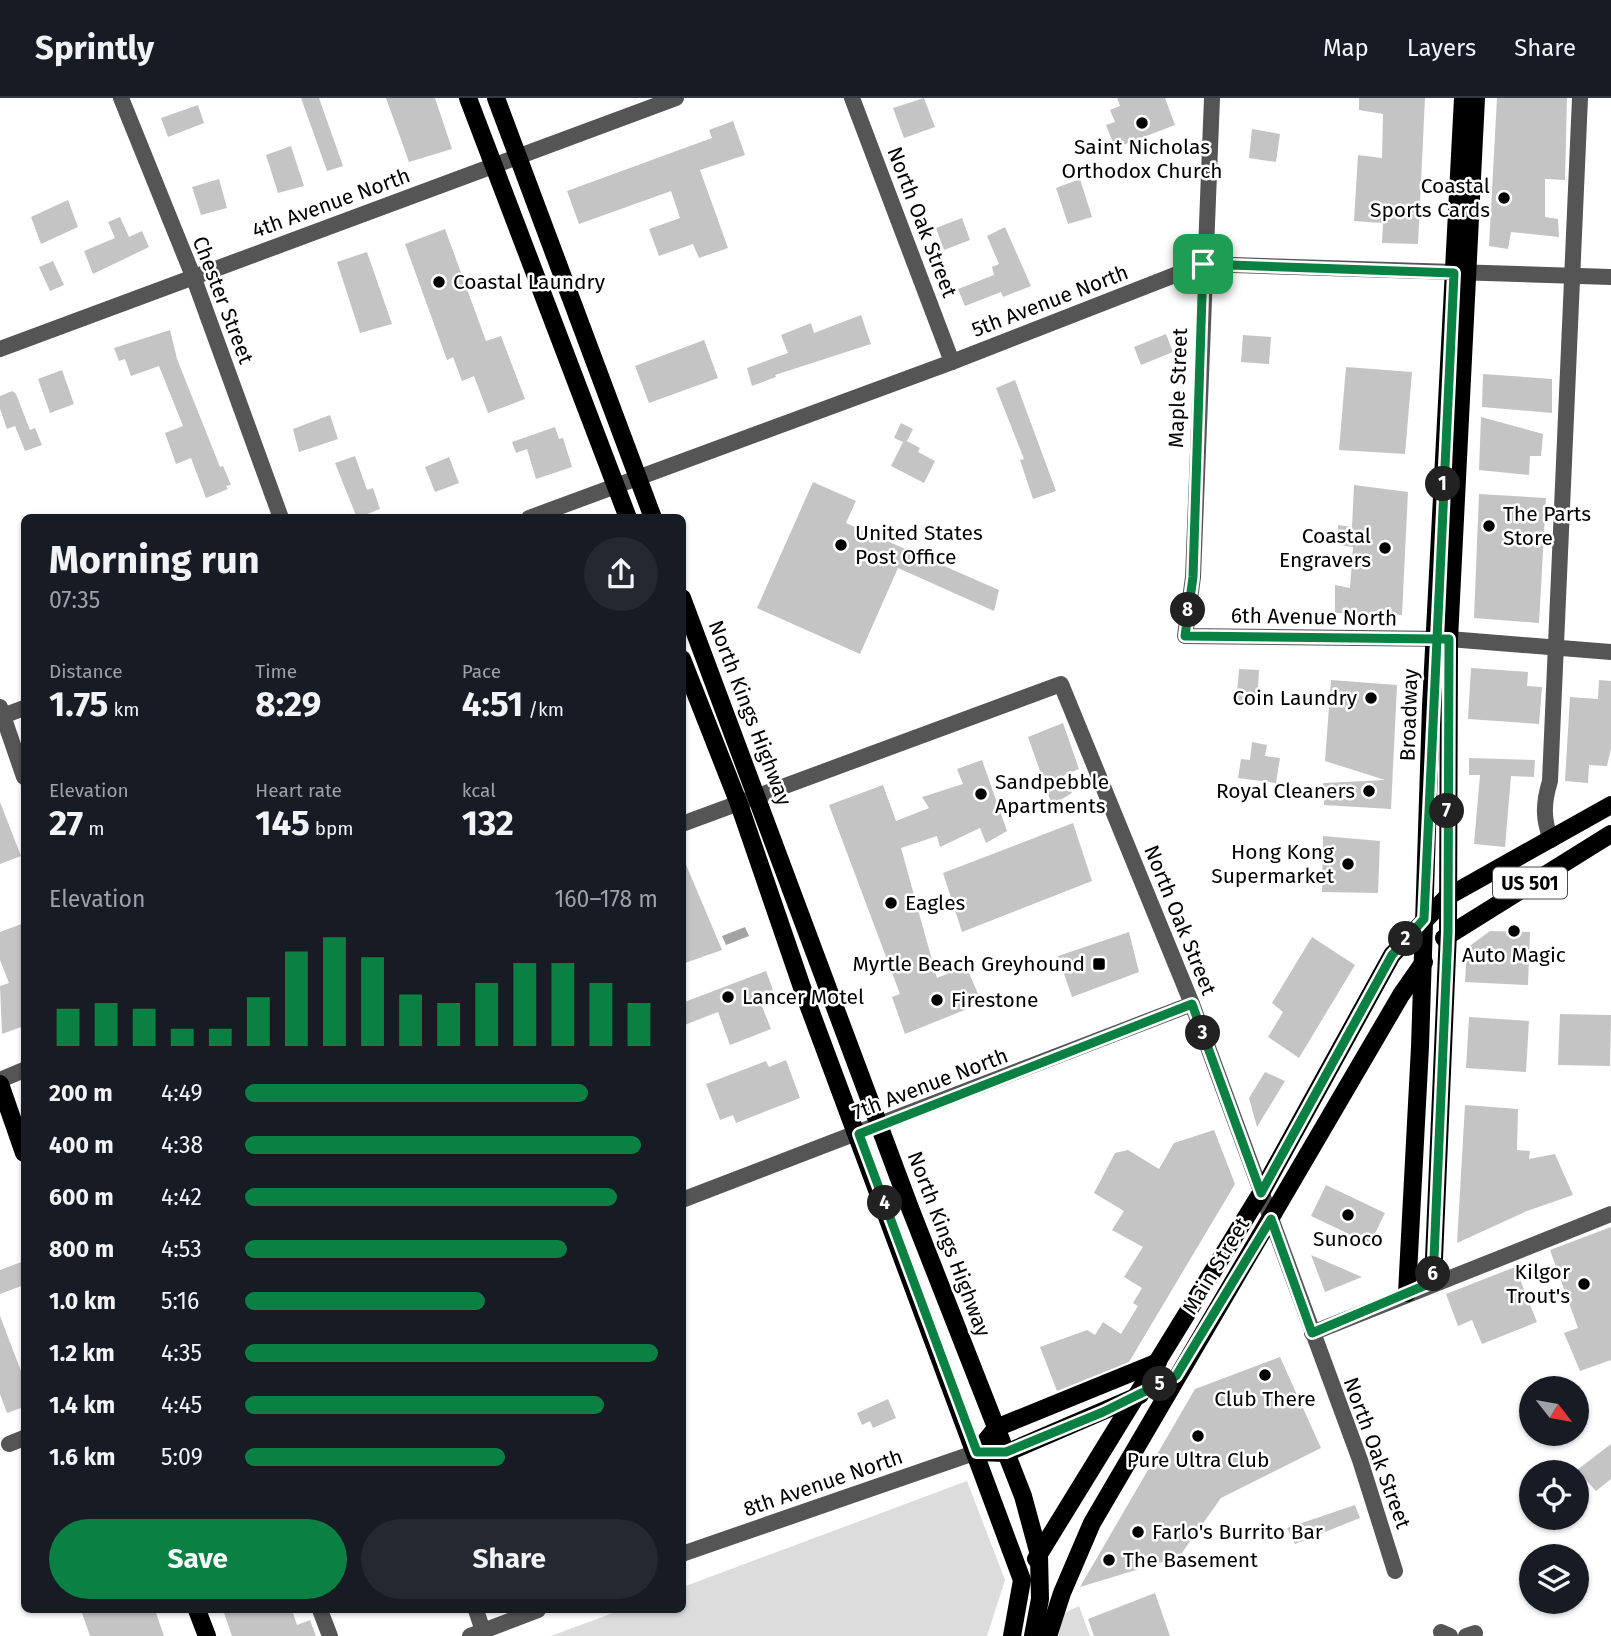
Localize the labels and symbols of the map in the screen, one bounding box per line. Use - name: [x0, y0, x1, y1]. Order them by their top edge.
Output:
- marker: Saint Nicholas Orthodox Church: [1134, 115, 1150, 131]
- place label: Saint Nicholas Orthodox Church: [1061, 134, 1223, 184]
- street label: North Oak Street: [881, 143, 963, 301]
- street label: 4th Avenue North: [248, 162, 414, 244]
- place label: Coastal Sports Cards: [1370, 173, 1490, 223]
- marker: Coastal Sports Cards: [1496, 190, 1512, 206]
- street label: Chester Street: [187, 233, 259, 368]
- pin: [1173, 234, 1233, 294]
- street label: 5th Avenue North: [968, 259, 1132, 343]
- place label: Coastal Laundry: [453, 269, 606, 295]
- marker: Coastal Laundry: [431, 274, 447, 290]
- street label: Maple Street: [1163, 327, 1193, 449]
- pin: 1: [1426, 466, 1460, 502]
- place label: The Parts Store: [1503, 501, 1591, 551]
- marker: The Parts Store: [1481, 518, 1497, 534]
- place label: United States Post Office: [855, 520, 983, 570]
- place label: Coastal Engravers: [1279, 523, 1371, 573]
- marker: United States Post Office: [833, 537, 849, 553]
- marker: Coastal Engravers: [1377, 540, 1393, 556]
- pin: 8: [1170, 592, 1206, 628]
- street label: 6th Avenue North: [1231, 603, 1397, 631]
- street label: North Kings Highway: [703, 617, 798, 810]
- street label: Broadway: [1394, 668, 1424, 762]
- place label: Coin Laundry: [1232, 685, 1358, 711]
- marker: Coin Laundry: [1363, 690, 1379, 706]
- place label: Sandpebble Apartments: [995, 769, 1109, 819]
- place label: Royal Cleaners: [1216, 778, 1355, 804]
- marker: Royal Cleaners: [1361, 783, 1377, 799]
- marker: Sandpebble Apartments: [973, 786, 989, 802]
- pin: 7: [1430, 794, 1464, 828]
- place label: Hong Kong Supermarket: [1211, 839, 1334, 889]
- street label: North Oak Street: [1138, 841, 1222, 999]
- marker: Hong Kong Supermarket: [1340, 856, 1356, 872]
- road number: US 501: [1493, 868, 1567, 898]
- place label: Eagles: [905, 890, 966, 916]
- marker: Eagles: [883, 895, 899, 911]
- pin: 2: [1388, 922, 1424, 956]
- marker: Auto Magic: [1506, 923, 1522, 939]
- place label: Auto Magic: [1462, 942, 1566, 968]
- place label: Myrtle Beach Greyhound: [852, 951, 1085, 977]
- marker: Myrtle Beach Greyhound: [1091, 956, 1107, 972]
- place label: Lancer Motel: [742, 984, 864, 1010]
- place label: Firestone: [951, 987, 1039, 1013]
- marker: Lancer Motel: [720, 989, 736, 1005]
- marker: Firestone: [929, 992, 945, 1008]
- pin: 3: [1186, 1016, 1220, 1051]
- street label: 7th Avenue North: [848, 1042, 1012, 1126]
- street label: North Kings Highway: [902, 1148, 997, 1341]
- pin: 4: [868, 1186, 903, 1220]
- marker: Sunoco: [1340, 1207, 1356, 1223]
- street label: Main Street: [1177, 1212, 1255, 1319]
- place label: Sunoco: [1313, 1226, 1383, 1252]
- pin: 6: [1416, 1256, 1450, 1292]
- place label: Kilgor Trout's: [1506, 1259, 1570, 1309]
- marker: Kilgor Trout's: [1576, 1276, 1592, 1292]
- pin: 5: [1142, 1366, 1178, 1402]
- marker: Club There: [1257, 1367, 1273, 1383]
- street label: North Oak Street: [1338, 1374, 1417, 1533]
- north arrow: [1519, 1376, 1589, 1446]
- place label: Club There: [1214, 1386, 1316, 1412]
- marker: Pure Ultra Club: [1190, 1428, 1206, 1444]
- street label: 8th Avenue North: [740, 1444, 906, 1522]
- place label: Pure Ultra Club: [1127, 1447, 1269, 1473]
- place label: Farlo's Burrito Bar: [1152, 1519, 1323, 1545]
- marker: Farlo's Burrito Bar: [1130, 1524, 1146, 1540]
- place label: The Basement: [1123, 1547, 1258, 1573]
- marker: The Basement: [1101, 1552, 1117, 1568]

